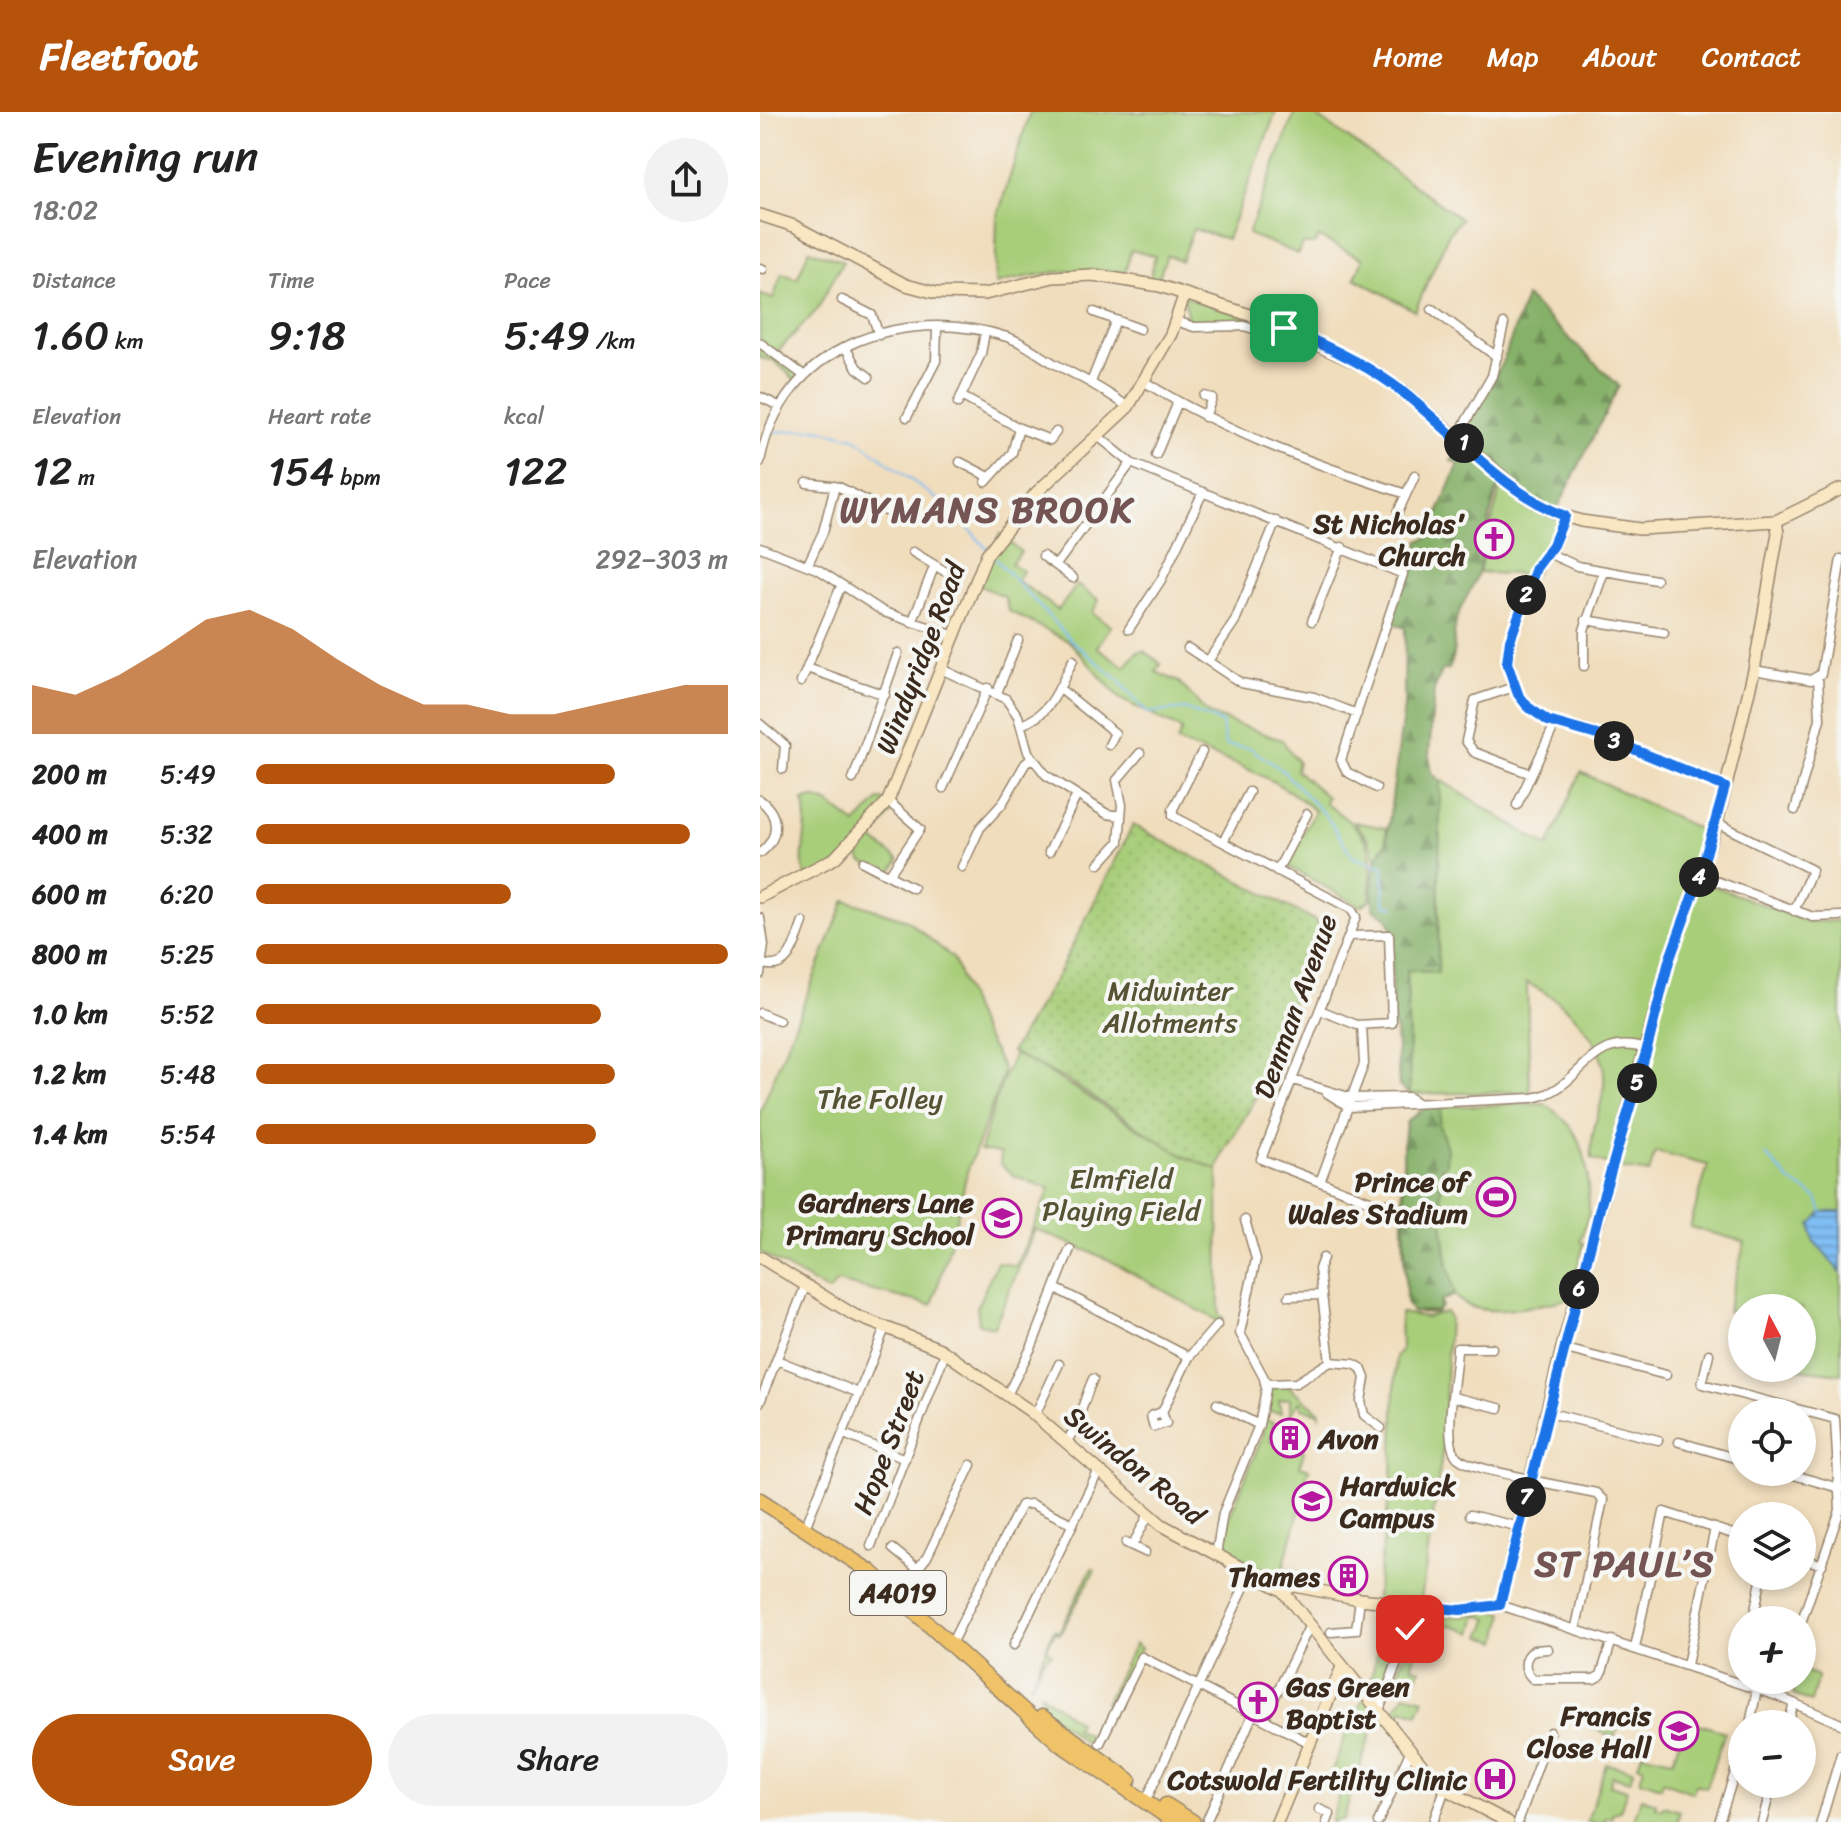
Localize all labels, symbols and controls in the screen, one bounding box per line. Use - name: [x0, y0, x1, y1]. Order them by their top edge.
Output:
- text: Fleetfoot: [40, 23, 198, 90]
- text: Home: [1373, 32, 1443, 81]
- text: Map: [1487, 32, 1538, 81]
- text: About: [1582, 32, 1658, 81]
- text: Contact: [1702, 32, 1801, 81]
- text: Evening run: [32, 118, 258, 196]
- button: share: [644, 138, 728, 222]
- text: 18:02: [32, 187, 98, 233]
- text: Distance: [32, 261, 116, 300]
- text: Time: [268, 261, 315, 300]
- text: Pace: [504, 261, 551, 300]
- pin: [1250, 294, 1318, 362]
- text: 1.60: [32, 300, 109, 371]
- text: 9:18: [268, 300, 346, 371]
- text: 5:49: [504, 300, 590, 371]
- icon: arrive: [1262, 306, 1306, 350]
- text: km: [109, 322, 144, 361]
- text: /km: [590, 322, 635, 361]
- text: Elevation: [32, 397, 121, 436]
- text: Heart rate: [268, 397, 371, 436]
- text: kcal: [504, 397, 544, 436]
- pin: 1: [1444, 423, 1484, 463]
- text: 1: [1459, 423, 1469, 462]
- text: 12: [32, 436, 72, 507]
- text: 154: [268, 436, 335, 507]
- text: 122: [504, 436, 567, 507]
- text: m: [72, 458, 95, 497]
- text: bpm: [335, 458, 381, 497]
- district label: WYMANS BROOK: [840, 478, 1134, 542]
- place label: St Nicholas' Church: [1312, 499, 1466, 580]
- church icon: St Nicholas' Church: [1473, 518, 1515, 560]
- text: Elevation: [32, 536, 137, 582]
- text: 292–303 m: [596, 536, 728, 582]
- street label: Windyridge Road: [861, 553, 980, 761]
- pin: 2: [1506, 575, 1546, 615]
- text: 2: [1520, 575, 1532, 614]
- pin: 3: [1594, 721, 1634, 761]
- text: 3: [1608, 721, 1620, 760]
- text: 200 m: [32, 751, 107, 797]
- text: 5:49: [160, 751, 216, 797]
- text: 400 m: [32, 811, 108, 857]
- text: 5:32: [160, 811, 213, 857]
- pin: 4: [1679, 857, 1719, 897]
- text: 4: [1692, 857, 1706, 896]
- text: 600 m: [32, 871, 106, 917]
- text: 6:20: [160, 871, 214, 917]
- street label: Denman Avenue: [1239, 907, 1352, 1106]
- text: 800 m: [32, 931, 107, 977]
- text: 5:25: [160, 931, 215, 977]
- park label: Midwinter Allotments: [1102, 966, 1238, 1047]
- text: 1.0 km: [32, 991, 108, 1037]
- text: 5:52: [160, 991, 215, 1037]
- text: 1.2 km: [32, 1051, 107, 1097]
- text: 5:48: [160, 1051, 216, 1097]
- pin: 5: [1617, 1063, 1657, 1103]
- text: 5: [1630, 1063, 1644, 1102]
- park label: The Folley: [817, 1074, 943, 1123]
- text: 1.4 km: [32, 1111, 108, 1157]
- text: 5:54: [160, 1111, 216, 1157]
- park label: Elmfield Playing Field: [1042, 1154, 1202, 1235]
- place label: Prince of Wales Stadium: [1288, 1157, 1473, 1238]
- sports icon: Prince of Wales Stadium: [1475, 1176, 1517, 1218]
- place label: Gardners Lane Primary School: [786, 1178, 975, 1259]
- school or university icon: Gardners Lane Primary School: [981, 1197, 1023, 1239]
- pin: 6: [1559, 1269, 1599, 1309]
- text: 6: [1573, 1269, 1585, 1308]
- north arrow: [1728, 1294, 1816, 1382]
- map controls: [1728, 1294, 1816, 1798]
- street label: Hope Street: [838, 1362, 939, 1522]
- street label: Swindon Road: [1053, 1393, 1218, 1540]
- button: locate: [1728, 1398, 1816, 1486]
- place label: Avon: [1317, 1414, 1380, 1463]
- building icon: Avon: [1269, 1417, 1311, 1459]
- place label: Hardwick Campus: [1339, 1461, 1457, 1542]
- pin: 7: [1506, 1477, 1546, 1517]
- text: 7: [1520, 1477, 1532, 1516]
- school or university icon: Hardwick Campus: [1291, 1480, 1333, 1522]
- button: layers: [1728, 1502, 1816, 1590]
- district label: ST PAUL’S: [1534, 1532, 1715, 1596]
- place label: Thames: [1228, 1552, 1321, 1601]
- building icon: Thames: [1327, 1555, 1369, 1597]
- road number: A4019: [850, 1571, 946, 1615]
- pin: [1376, 1595, 1444, 1663]
- button: +: [1728, 1606, 1816, 1694]
- icon: check: [1388, 1607, 1432, 1651]
- place label: Gas Green Baptist: [1286, 1662, 1410, 1743]
- church icon: Gas Green Baptist: [1237, 1681, 1279, 1723]
- place label: Francis Close Hall: [1526, 1691, 1652, 1772]
- school or university icon: Francis Close Hall: [1658, 1710, 1700, 1752]
- button: −: [1728, 1710, 1816, 1798]
- button: Save: [32, 1714, 372, 1806]
- button: Share: [388, 1714, 728, 1806]
- place label: Cotswold Fertility Clinic: [1167, 1755, 1468, 1804]
- hospital icon: Cotswold Fertility Clinic: [1474, 1758, 1516, 1800]

